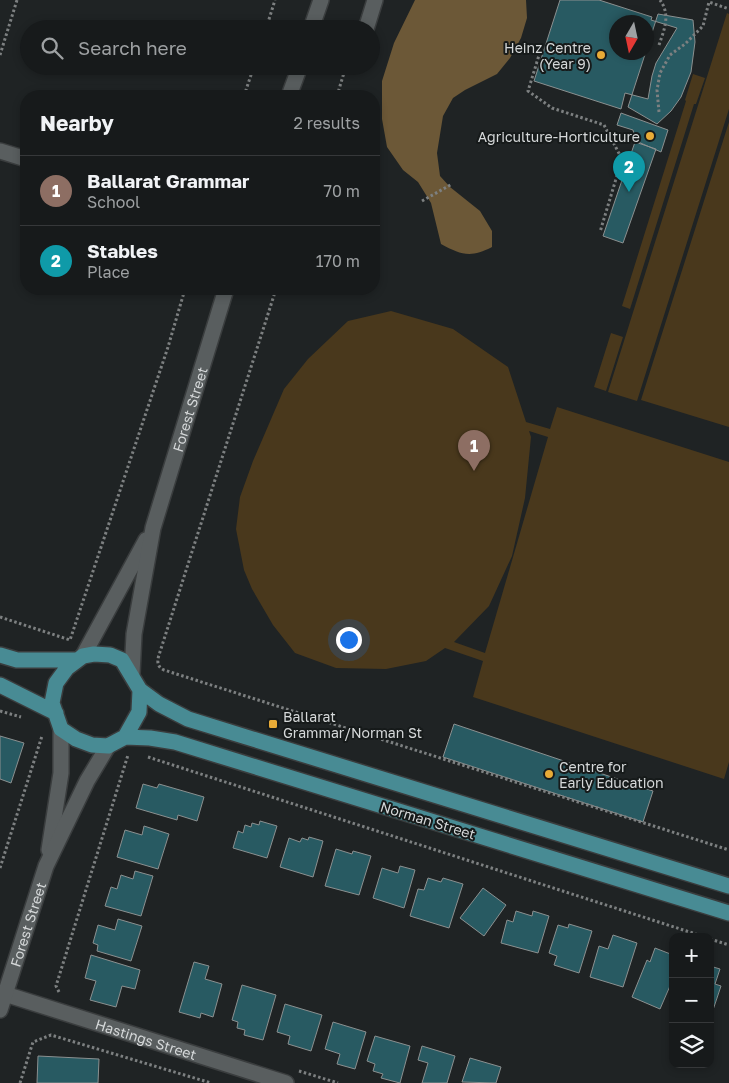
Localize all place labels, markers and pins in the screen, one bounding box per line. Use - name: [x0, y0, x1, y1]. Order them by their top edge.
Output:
- place label: Heinz Centre (Year 9): [504, 39, 591, 72]
- marker: Heinz Centre (Year 9): [595, 49, 607, 61]
- place label: Agriculture-Horticulture: [478, 128, 640, 145]
- marker: Agriculture-Horticulture: [644, 130, 656, 142]
- pin: 2: [613, 151, 645, 192]
- pin: 1: [458, 430, 490, 471]
- place label: Ballarat Grammar/Norman St: [283, 708, 422, 741]
- marker: Ballarat Grammar/Norman St: [267, 718, 279, 730]
- place label: Centre for Early Education: [559, 758, 664, 791]
- marker: Centre for Early Education: [543, 768, 555, 780]

